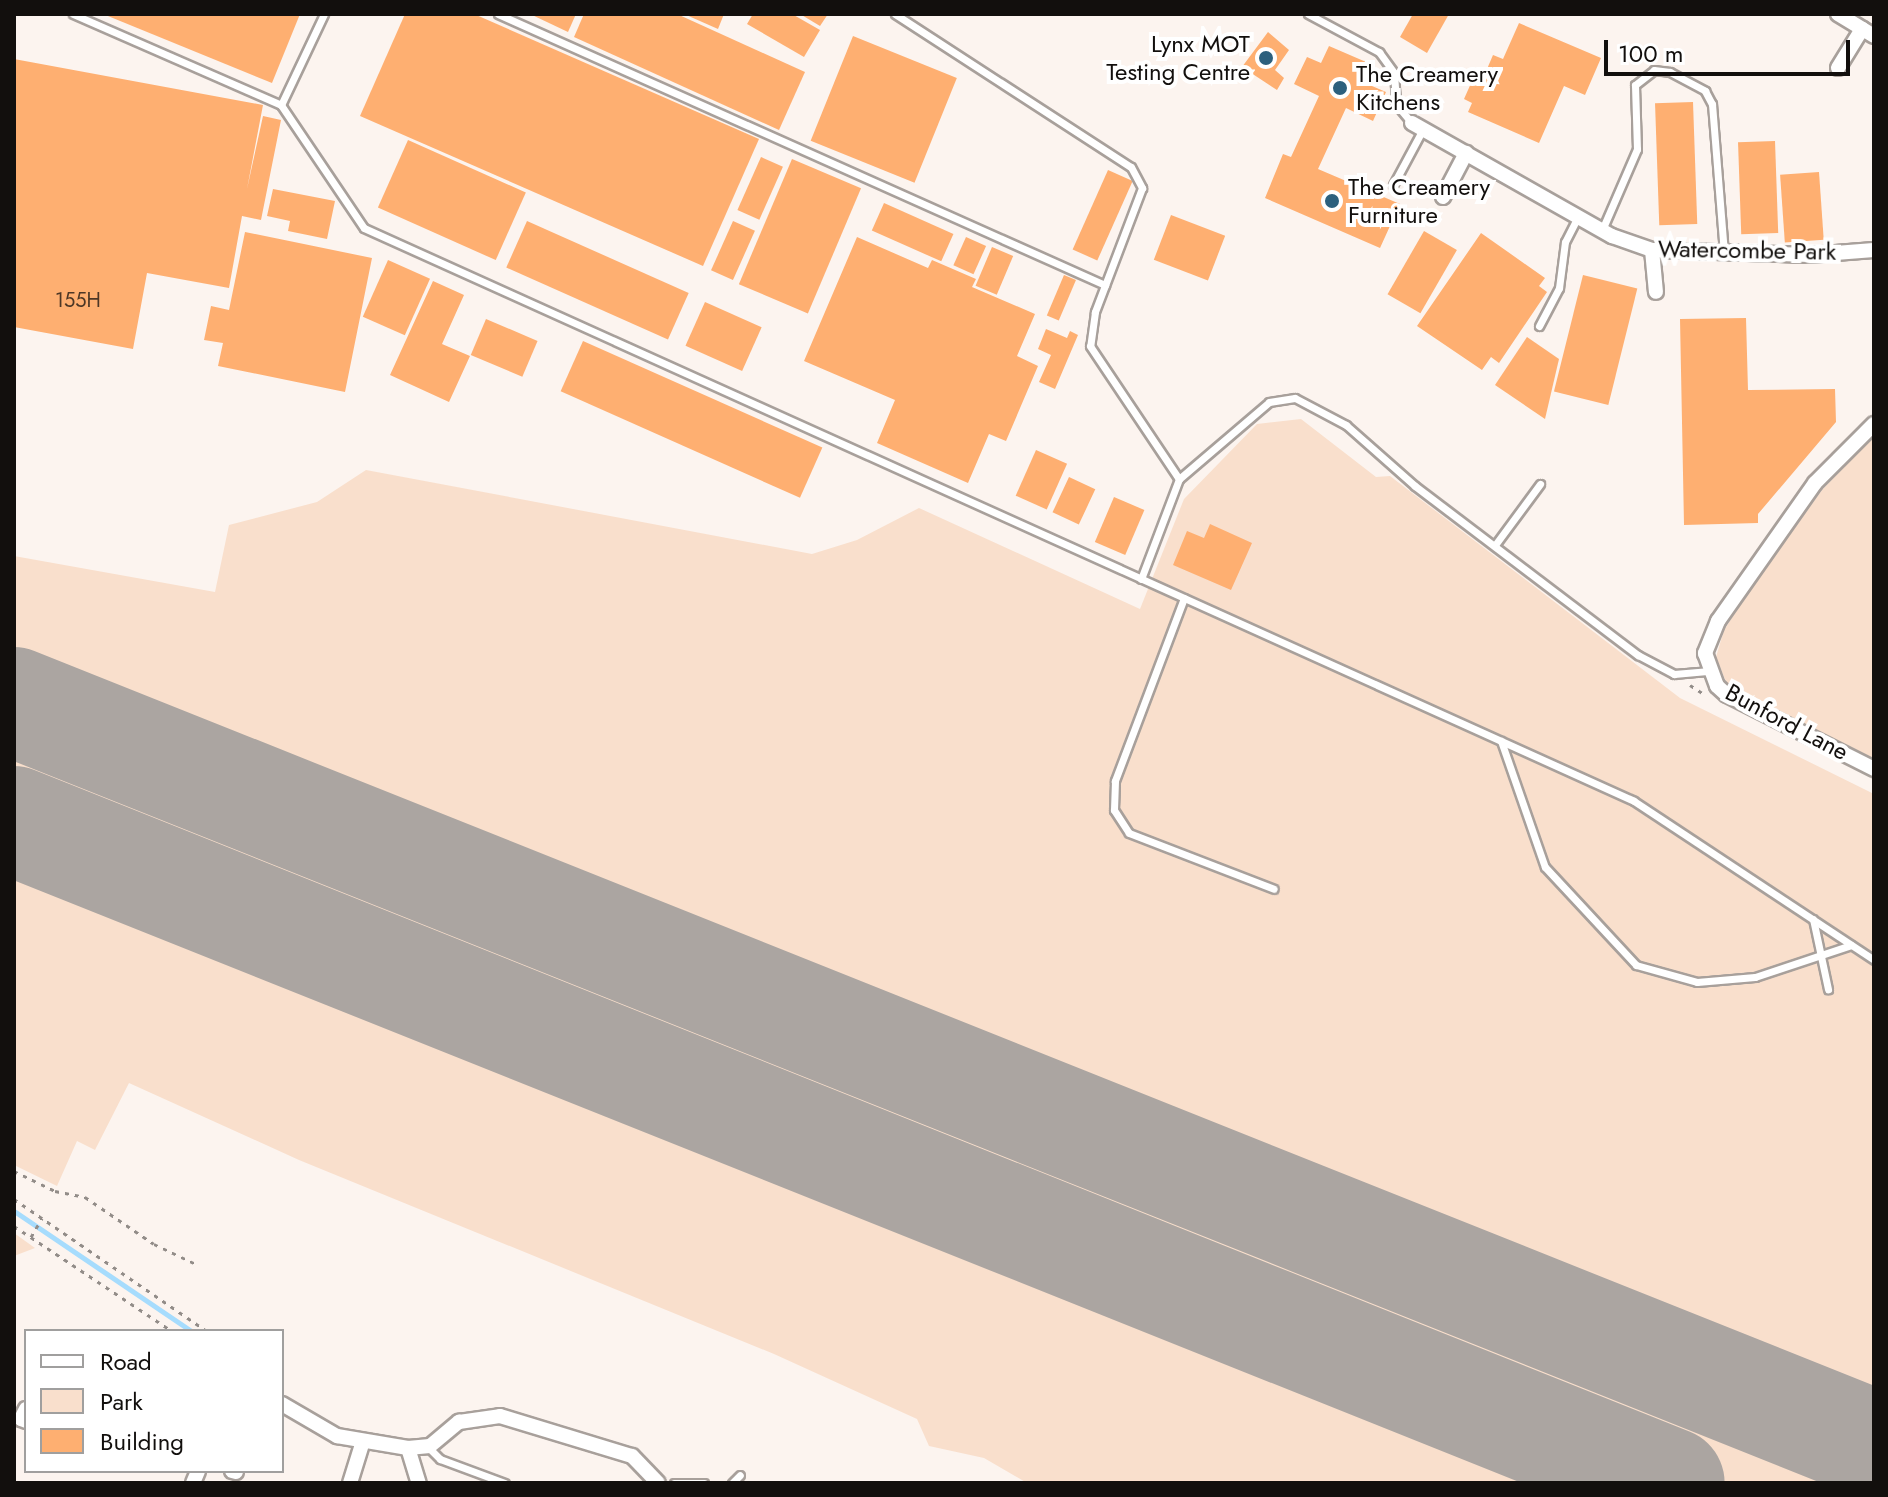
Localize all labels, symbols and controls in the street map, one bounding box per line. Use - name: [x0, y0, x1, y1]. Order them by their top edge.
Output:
- scale bar: [1608, 24, 1854, 74]
- place label: Lynx MOT Testing Centre: [1106, 30, 1250, 86]
- text: 100 m: [1618, 36, 1684, 71]
- marker: Lynx MOT Testing Centre: [1257, 49, 1275, 67]
- place label: The Creamery Kitchens: [1356, 60, 1498, 116]
- marker: The Creamery Kitchens: [1331, 79, 1349, 97]
- place label: The Creamery Furniture: [1348, 173, 1490, 229]
- marker: The Creamery Furniture: [1323, 192, 1341, 210]
- street label: Watercombe Park: [1658, 234, 1836, 266]
- house number: 155H: [55, 288, 101, 312]
- street label: Bunford Lane: [1721, 678, 1853, 766]
- legend: [24, 1329, 284, 1473]
- text: Road: [100, 1344, 152, 1379]
- text: Park: [100, 1384, 143, 1419]
- text: Building: [100, 1424, 184, 1459]

